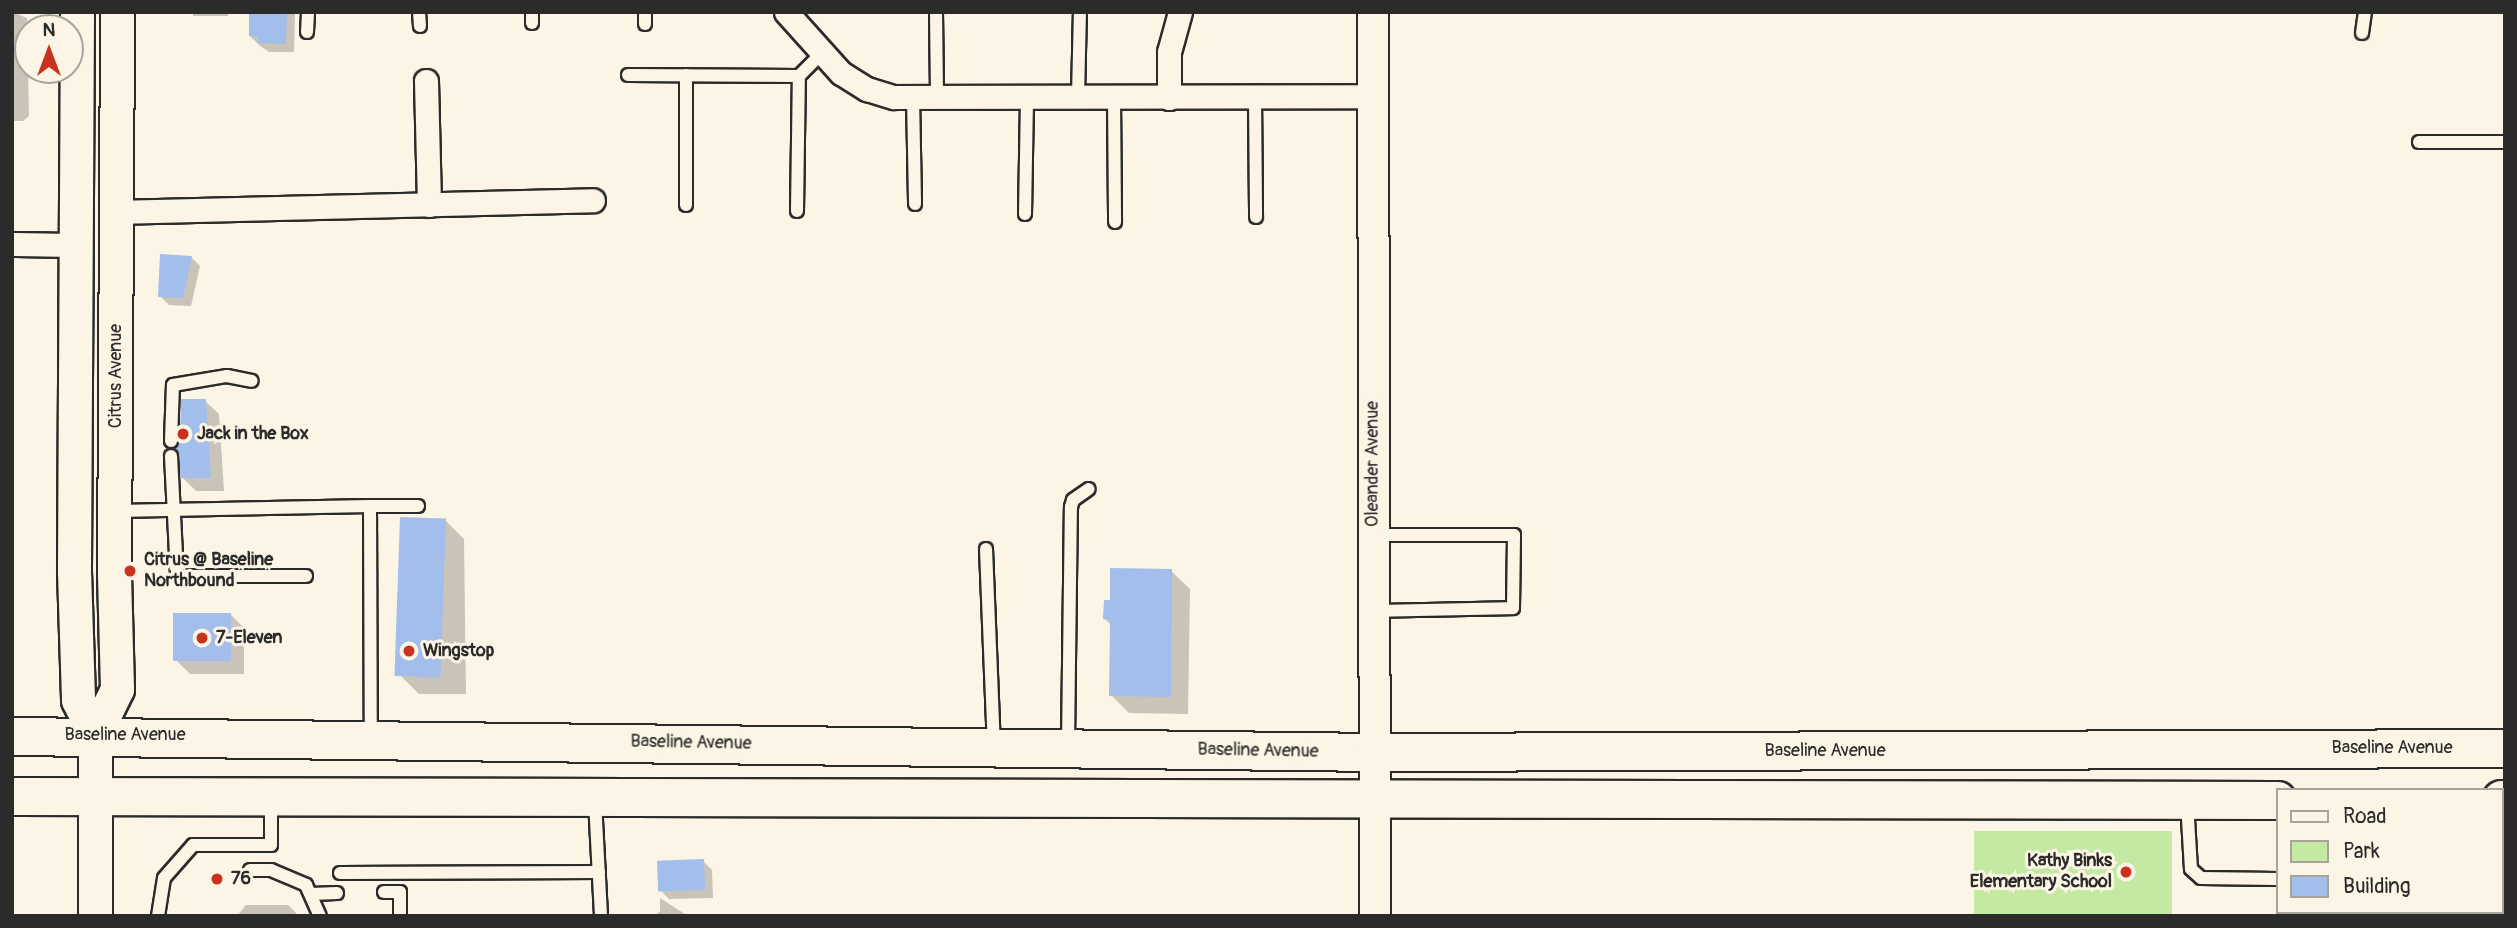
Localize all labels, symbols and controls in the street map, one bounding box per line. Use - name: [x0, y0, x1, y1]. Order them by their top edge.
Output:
- north arrow: [14, 14, 84, 84]
- text: N: [43, 18, 55, 42]
- street label: Citrus Avenue: [105, 324, 127, 428]
- street label: Oleander Avenue: [1362, 401, 1384, 527]
- place label: Jack in the Box: [197, 423, 309, 445]
- marker: Jack in the Box: [175, 426, 191, 442]
- place label: Citrus @ Baseline Northbound: [144, 550, 273, 592]
- marker: Citrus @ Baseline Northbound: [122, 563, 138, 579]
- place label: 7-Eleven: [216, 627, 283, 649]
- marker: 7-Eleven: [194, 630, 210, 646]
- place label: Wingstop: [423, 640, 494, 662]
- marker: Wingstop: [401, 643, 417, 659]
- street label: Baseline Avenue: [64, 724, 186, 746]
- street label: Baseline Avenue: [630, 731, 752, 755]
- street label: Baseline Avenue: [2331, 737, 2453, 759]
- street label: Baseline Avenue: [1197, 739, 1319, 763]
- street label: Baseline Avenue: [1764, 740, 1886, 762]
- legend: [2276, 788, 2503, 914]
- text: Road: [2343, 803, 2387, 830]
- text: Park: [2343, 838, 2380, 865]
- place label: Kathy Binks Elementary School: [1970, 851, 2112, 894]
- marker: Kathy Binks Elementary School: [2118, 864, 2134, 880]
- place label: 76: [231, 868, 251, 890]
- marker: 76: [209, 871, 225, 887]
- text: Building: [2343, 873, 2410, 900]

